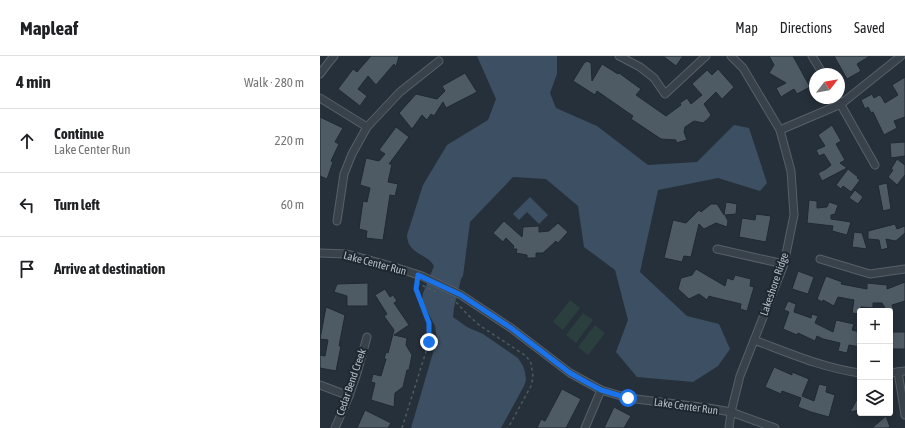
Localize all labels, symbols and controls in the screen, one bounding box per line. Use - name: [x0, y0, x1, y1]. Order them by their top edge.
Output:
- text: Mapleaf: [20, 17, 78, 39]
- text: Map: [735, 20, 758, 36]
- text: Directions: [780, 20, 832, 36]
- text: Saved: [854, 20, 885, 36]
- north arrow: [809, 68, 845, 104]
- text: 4 min: [16, 72, 51, 92]
- text: Walk · 280 m: [244, 75, 304, 90]
- text: Continue: [54, 125, 104, 142]
- icon: ahead: [16, 130, 38, 152]
- text: 220 m: [275, 133, 304, 148]
- text: Lake Center Run: [54, 142, 131, 157]
- icon: left: [16, 194, 38, 216]
- text: Turn left: [54, 196, 100, 213]
- text: 60 m: [281, 197, 304, 212]
- street label: Lake Center Run: [342, 249, 408, 277]
- street label: Lakeshore Ridge: [758, 251, 790, 317]
- icon: arrive: [16, 258, 38, 280]
- text: Arrive at destination: [54, 260, 165, 277]
- map controls: [857, 308, 893, 416]
- button: +: [857, 308, 893, 344]
- route end: [420, 333, 438, 351]
- button: −: [857, 344, 893, 380]
- street label: Cedar Bend Creek: [334, 347, 368, 417]
- button: layers: [857, 380, 893, 416]
- route start: [619, 389, 637, 407]
- street label: Lake Center Run: [653, 396, 719, 416]

